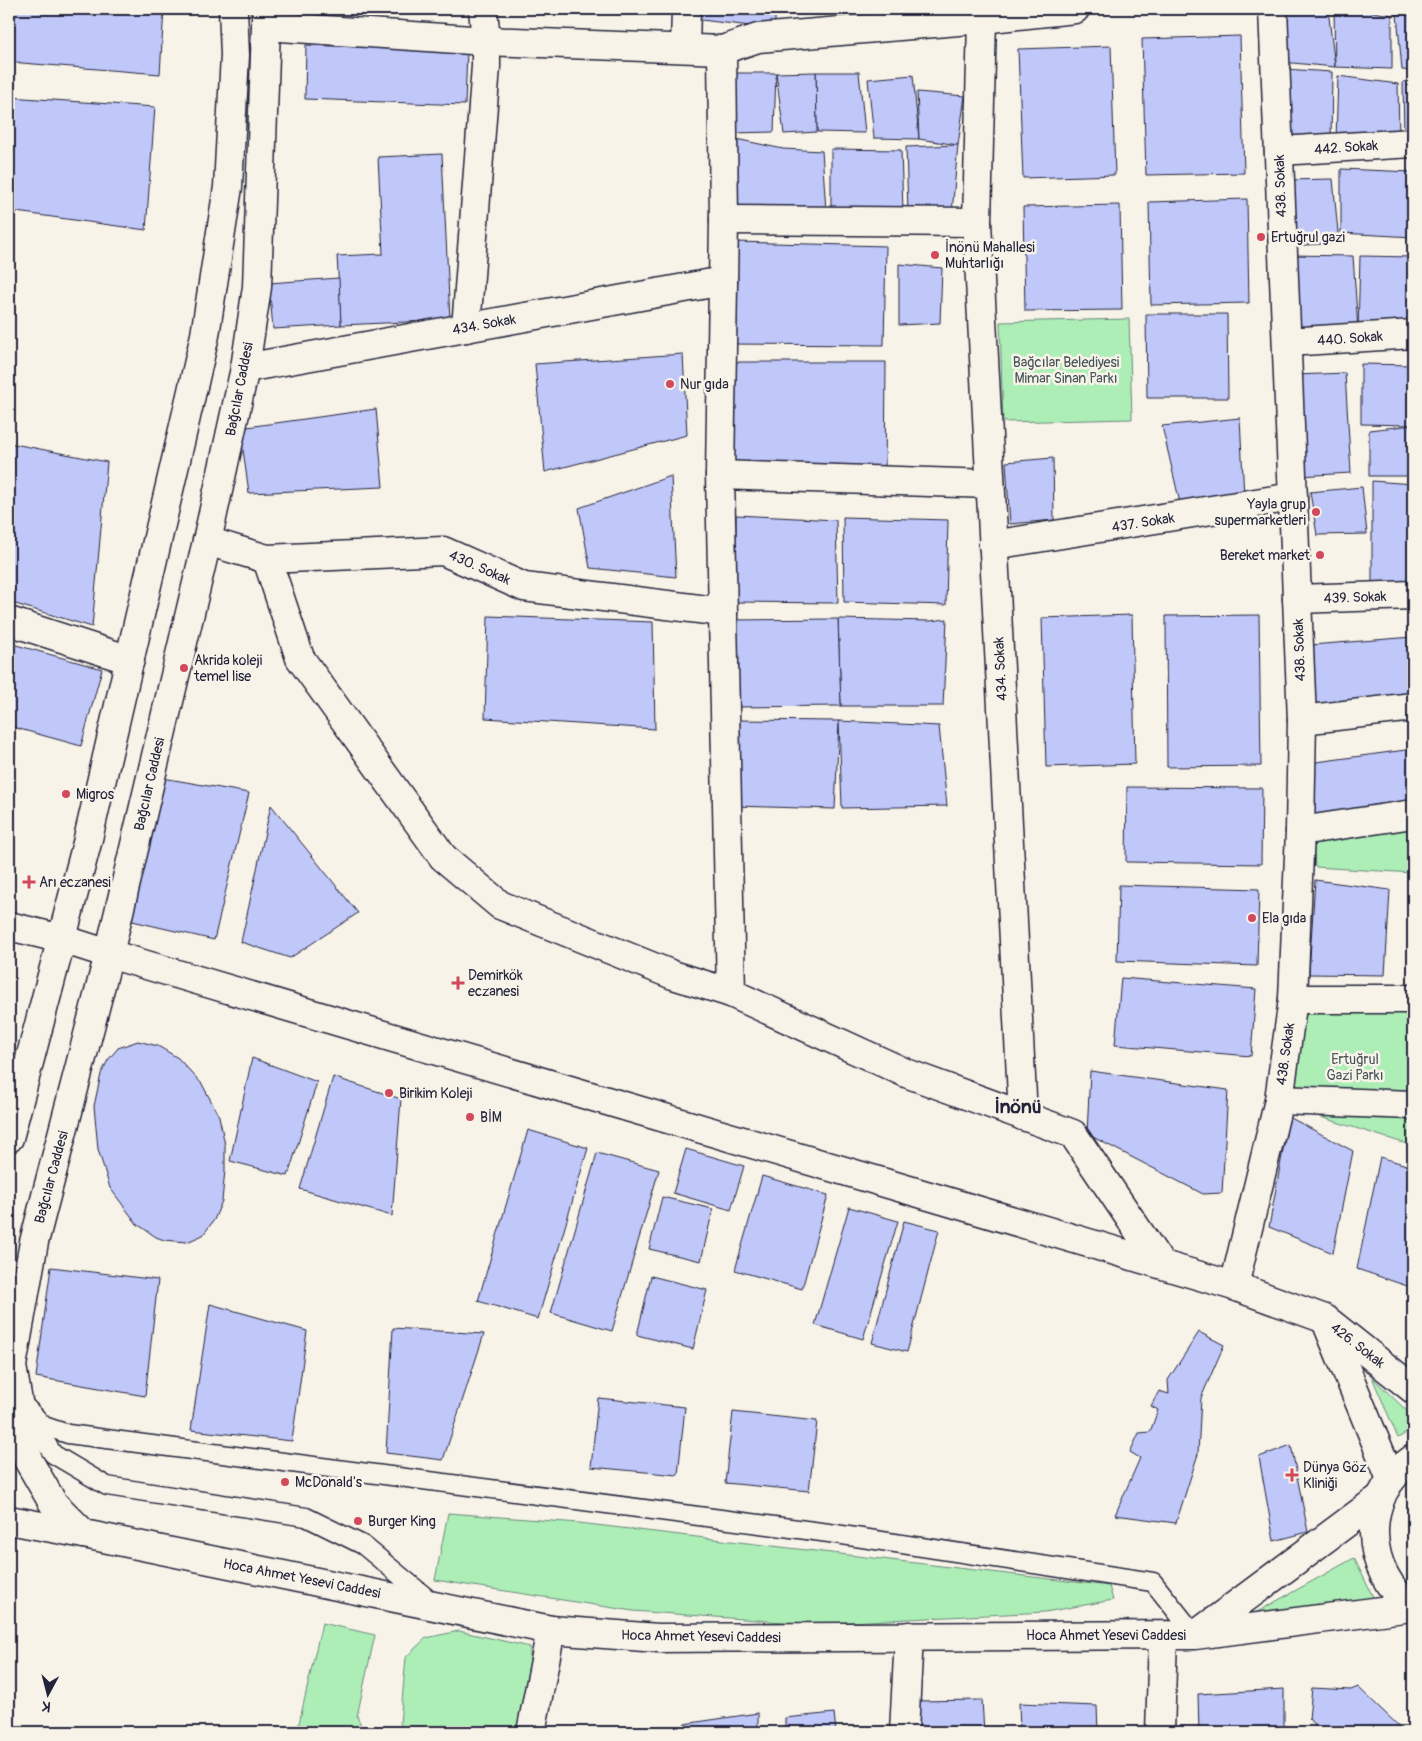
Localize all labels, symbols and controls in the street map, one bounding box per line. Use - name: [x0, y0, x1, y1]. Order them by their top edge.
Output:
- street label: 442. Sokak: [1313, 137, 1379, 158]
- street label: 438. Sokak: [1271, 154, 1290, 218]
- place label: Ertuğrul gazi: [1271, 229, 1346, 246]
- marker: Ertuğrul gazi: [1255, 231, 1267, 243]
- place label: İnönü Mahallesi Muhtarlığı: [945, 239, 1035, 272]
- marker: İnönü Mahallesi Muhtarlığı: [929, 249, 941, 261]
- street label: 434. Sokak: [451, 311, 517, 338]
- street label: 440. Sokak: [1317, 328, 1384, 349]
- street label: Bağcılar Caddesi: [222, 340, 257, 437]
- park label: Bağcılar Belediyesi Mimar Sinan Parkı: [1013, 354, 1120, 387]
- place label: Nur gıda: [680, 376, 729, 393]
- marker: Nur gıda: [664, 378, 676, 390]
- place label: Yayla grup supermarketleri: [1214, 496, 1307, 529]
- marker: Yayla grup supermarketleri: [1310, 506, 1322, 518]
- street label: 437. Sokak: [1110, 509, 1176, 536]
- street label: 430. Sokak: [446, 546, 513, 589]
- place label: Bereket market: [1220, 547, 1310, 564]
- marker: Bereket market: [1314, 549, 1326, 561]
- street label: 439. Sokak: [1323, 588, 1387, 607]
- street label: 438. Sokak: [1290, 618, 1309, 682]
- street label: 434. Sokak: [990, 636, 1011, 701]
- place label: Akrida koleji temel lise: [193, 652, 263, 685]
- marker: Akrida koleji temel lise: [178, 662, 190, 674]
- street label: Bağcılar Caddesi: [131, 735, 169, 832]
- place label: Migros: [76, 786, 115, 803]
- marker: Migros: [60, 788, 72, 800]
- place label: Arı eczanesi: [39, 874, 111, 891]
- marker: Arı eczanesi: [23, 876, 35, 888]
- place label: Ela gıda: [1262, 910, 1306, 927]
- marker: Ela gıda: [1246, 912, 1258, 924]
- place label: Demirkök eczanesi: [468, 967, 523, 1000]
- marker: Demirkök eczanesi: [452, 977, 464, 989]
- street label: 438. Sokak: [1273, 1022, 1298, 1086]
- park label: Ertuğrul Gazi Parkı: [1327, 1051, 1383, 1084]
- place label: Birikim Koleji: [399, 1085, 473, 1102]
- marker: Birikim Koleji: [383, 1087, 395, 1099]
- district label: İnönü: [994, 1095, 1042, 1119]
- place label: BİM: [480, 1109, 502, 1126]
- marker: BİM: [464, 1111, 476, 1123]
- street label: Bağcılar Caddesi: [31, 1128, 72, 1225]
- street label: 426. Sokak: [1327, 1319, 1388, 1372]
- place label: Dünya Göz Kliniği: [1303, 1459, 1366, 1492]
- marker: Dünya Göz Kliniği: [1285, 1468, 1299, 1482]
- place label: McDonald's: [295, 1474, 363, 1491]
- marker: McDonald's: [279, 1476, 291, 1488]
- place label: Burger King: [368, 1513, 436, 1530]
- marker: Burger King: [352, 1515, 364, 1527]
- street label: Hoca Ahmet Yesevi Caddesi: [222, 1555, 382, 1602]
- street label: Hoca Ahmet Yesevi Caddesi: [621, 1627, 782, 1646]
- street label: Hoca Ahmet Yesevi Caddesi: [1026, 1627, 1186, 1644]
- north arrow: [22, 1668, 72, 1718]
- text: K: [41, 1697, 52, 1715]

